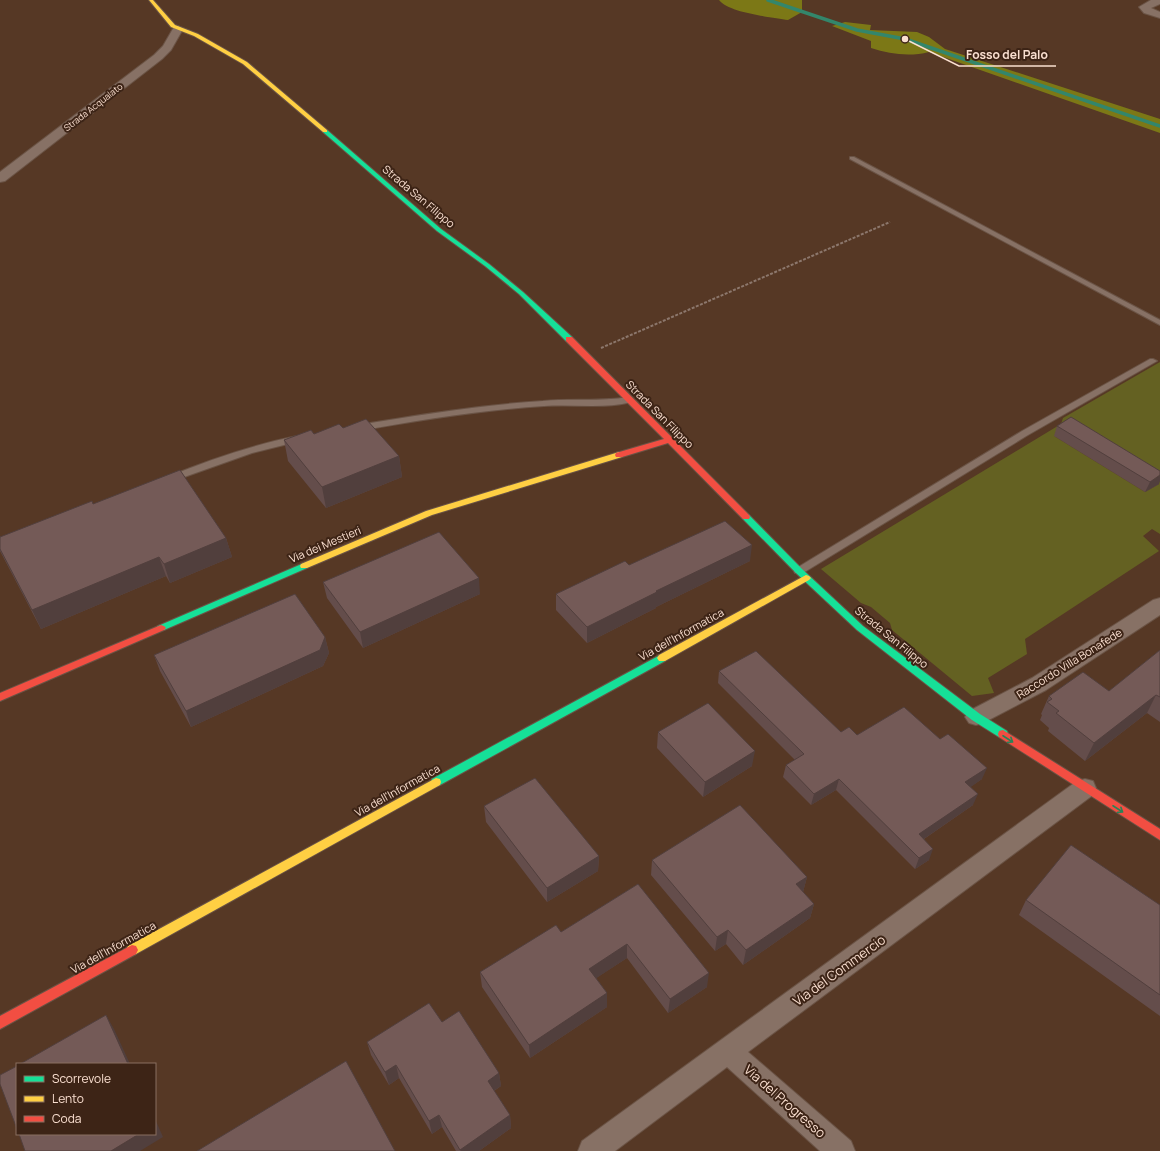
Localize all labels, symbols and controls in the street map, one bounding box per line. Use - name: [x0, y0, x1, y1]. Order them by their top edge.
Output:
- callout: Fosso del Palo: [959, 42, 1056, 66]
- text: Fosso del Palo: [966, 46, 1048, 63]
- street label: Strada Acqualato: [61, 80, 125, 134]
- street label: Strada San Filippo: [380, 161, 459, 231]
- street label: Strada San Filippo: [623, 377, 698, 452]
- street label: Via dei Mestieri: [287, 522, 363, 566]
- street label: Strada San Filippo: [852, 603, 932, 672]
- street label: Via dell'Informatica: [636, 604, 726, 664]
- street label: Raccordo Villa Bonafede: [1013, 624, 1125, 702]
- one-way arrow: [1003, 734, 1014, 743]
- street label: Via dell'Informatica: [352, 760, 442, 820]
- one-way arrow: [1112, 805, 1124, 813]
- street label: Via dell'Informatica: [68, 917, 158, 977]
- street label: Via del Commercio: [789, 930, 889, 1010]
- street label: Via del Progresso: [740, 1061, 830, 1142]
- legend: [16, 1063, 156, 1135]
- text: Scorrevole: [52, 1070, 111, 1087]
- text: Lento: [52, 1090, 84, 1107]
- text: Coda: [52, 1110, 81, 1127]

